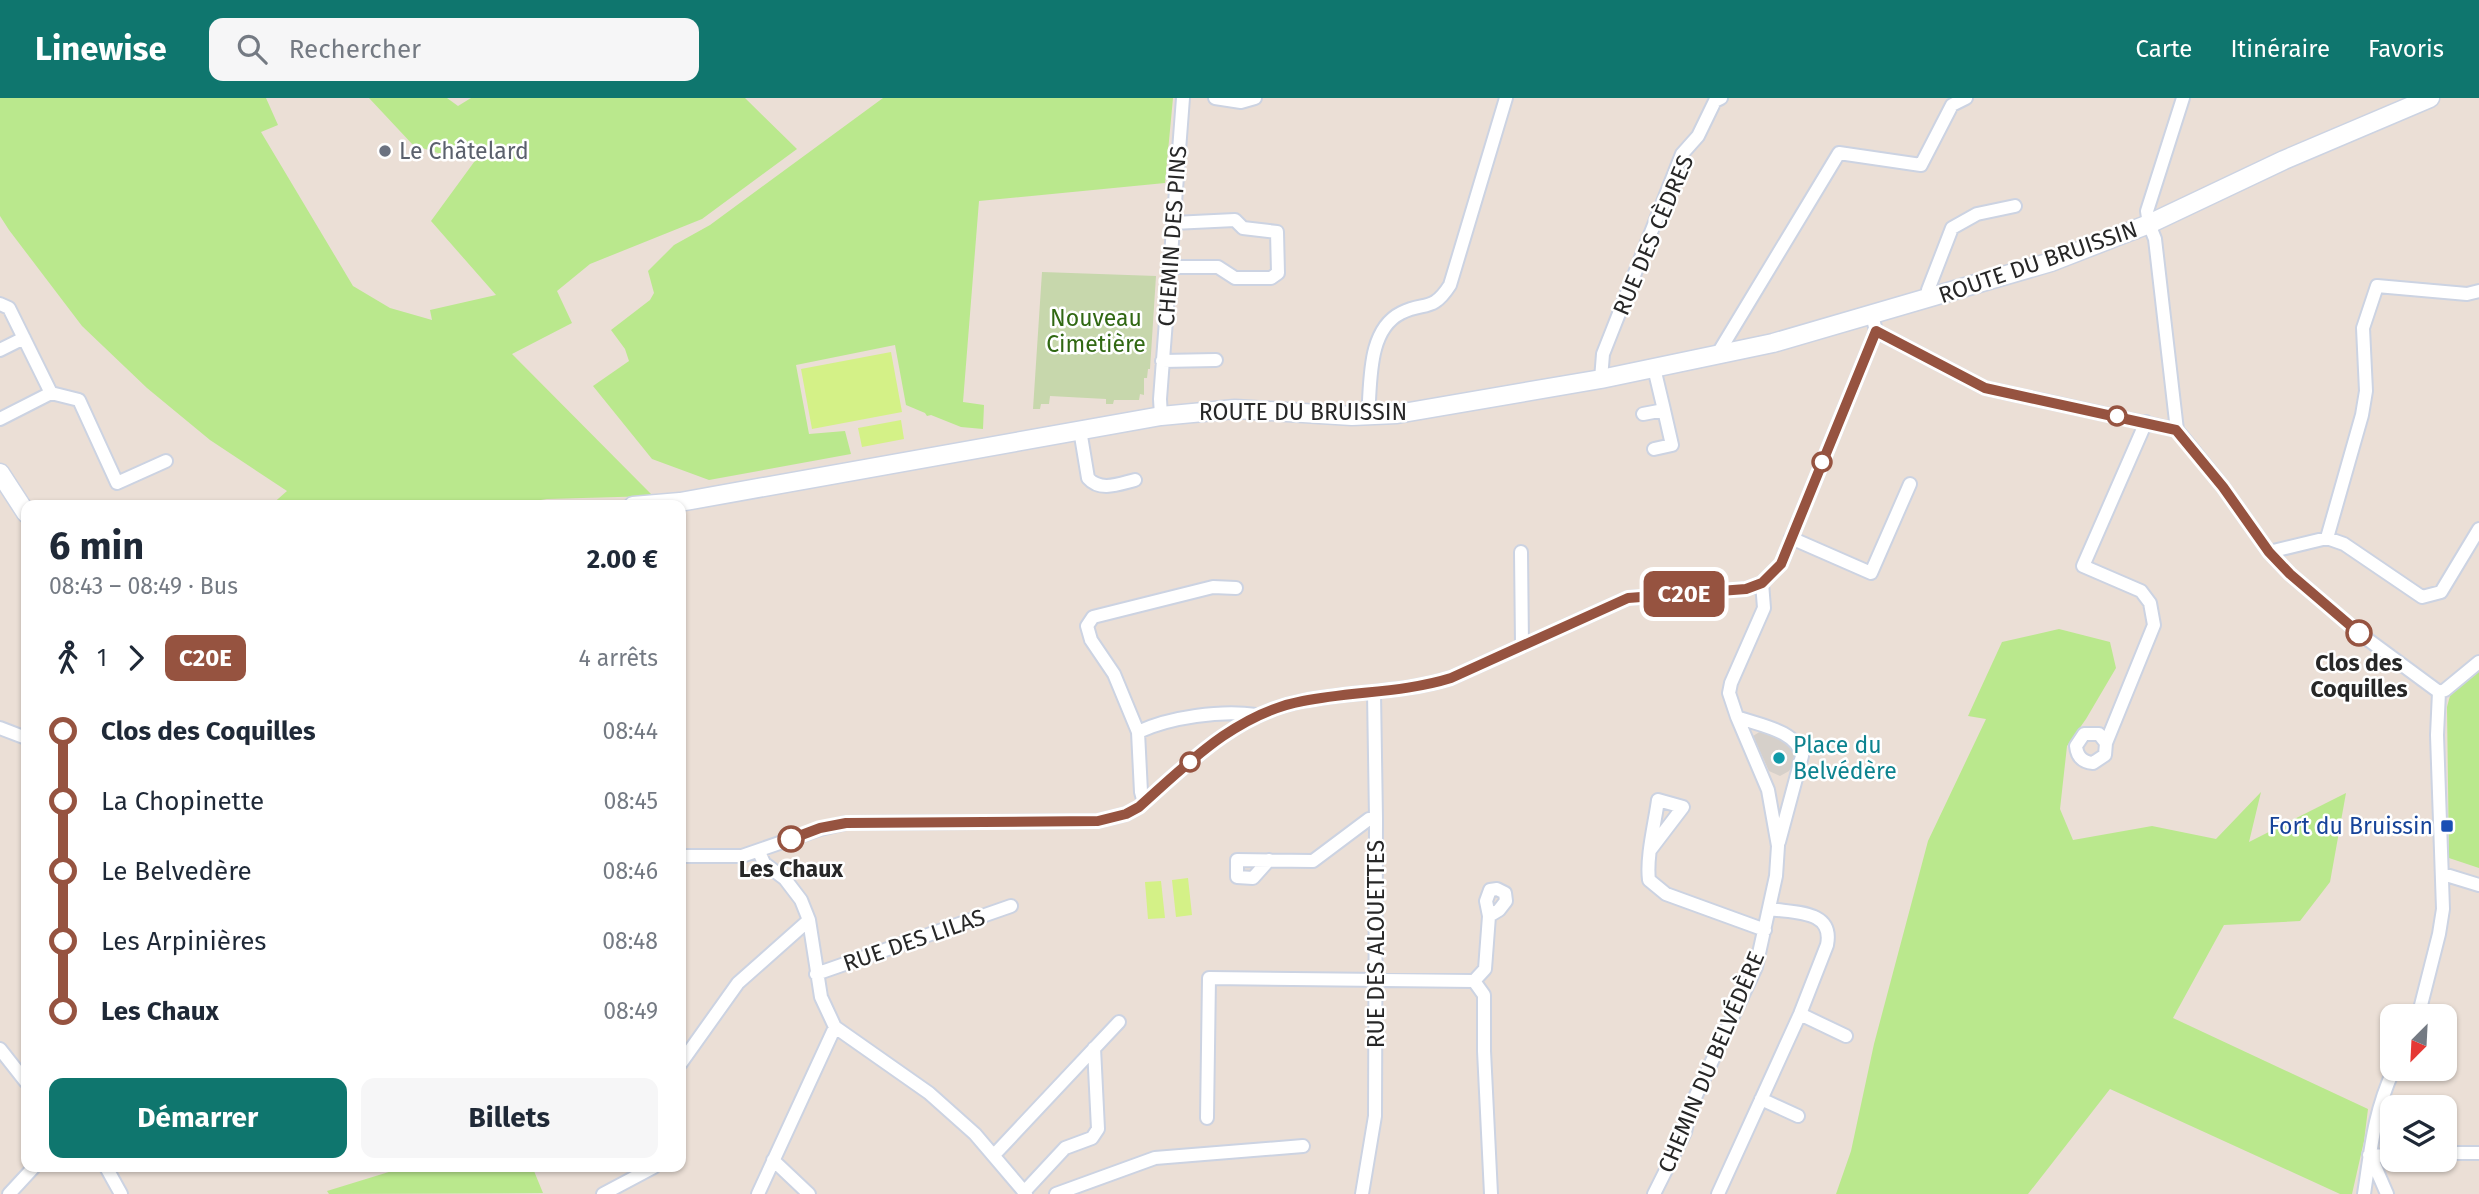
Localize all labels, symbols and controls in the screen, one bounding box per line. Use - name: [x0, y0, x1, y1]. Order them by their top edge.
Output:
- search box: [209, 18, 699, 81]
- text: Linewise: [35, 29, 167, 69]
- icon: search: [233, 30, 271, 68]
- text: Rechercher: [289, 34, 421, 65]
- text: Carte: [2136, 35, 2192, 63]
- text: Itinéraire: [2230, 35, 2330, 63]
- text: Favoris: [2368, 35, 2444, 63]
- place label: Le Châtelard: [399, 137, 529, 165]
- marker: Le Châtelard: [377, 143, 393, 159]
- street label: CHEMIN DES PINS: [1152, 145, 1192, 327]
- street label: RUE DES CÈDRES: [1606, 150, 1699, 319]
- street label: ROUTE DU BRUISSIN: [1935, 215, 2141, 309]
- park label: Nouveau Cimetière: [1046, 304, 1146, 358]
- street label: ROUTE DU BRUISSIN: [1199, 398, 1407, 426]
- unlabelled marker: [2107, 406, 2127, 426]
- unlabelled marker: [1812, 452, 1832, 472]
- text: 6 min: [49, 523, 144, 569]
- text: 2.00 €: [587, 544, 658, 575]
- line badge: C20E: [1635, 571, 1733, 617]
- text: 08:43 – 08:49 · Bus: [49, 572, 238, 600]
- text: C20E: [1658, 580, 1710, 608]
- marker: Clos des Coquilles: [2346, 620, 2372, 646]
- icon: walk: [49, 639, 87, 677]
- icon: forward: [117, 639, 155, 677]
- text: 1: [97, 644, 107, 672]
- text: C20E: [179, 644, 232, 672]
- text: 4 arrêts: [579, 644, 658, 672]
- place label: Clos des Coquilles: [2311, 649, 2408, 703]
- text: Clos des Coquilles: [101, 716, 316, 747]
- text: 08:44: [603, 717, 658, 745]
- place label: Place du Belvédère: [1793, 731, 1897, 785]
- marker: Place du Belvédère: [1771, 750, 1787, 766]
- unlabelled marker: [1180, 752, 1200, 772]
- text: La Chopinette: [101, 786, 264, 817]
- text: 08:45: [604, 787, 658, 815]
- place label: Fort du Bruissin: [2269, 812, 2433, 840]
- marker: Fort du Bruissin: [2439, 818, 2455, 834]
- marker: Les Chaux: [778, 826, 804, 852]
- street label: RUE DES ALOUETTES: [1362, 840, 1390, 1048]
- place label: Les Chaux: [739, 855, 843, 883]
- text: Le Belvedère: [101, 856, 252, 887]
- text: 08:46: [603, 857, 658, 885]
- street label: RUE DES LILAS: [839, 903, 989, 977]
- text: Les Arpinières: [101, 926, 267, 957]
- text: 08:48: [602, 927, 658, 955]
- street label: CHEMIN DU BELVÉDÈRE: [1651, 947, 1770, 1177]
- text: Les Chaux: [101, 996, 219, 1027]
- text: 08:49: [603, 997, 658, 1025]
- north arrow: [2380, 1004, 2457, 1082]
- map controls: [2380, 1004, 2457, 1172]
- button: Démarrer: [49, 1078, 347, 1158]
- button: Billets: [361, 1078, 658, 1158]
- button: layers: [2380, 1095, 2457, 1172]

